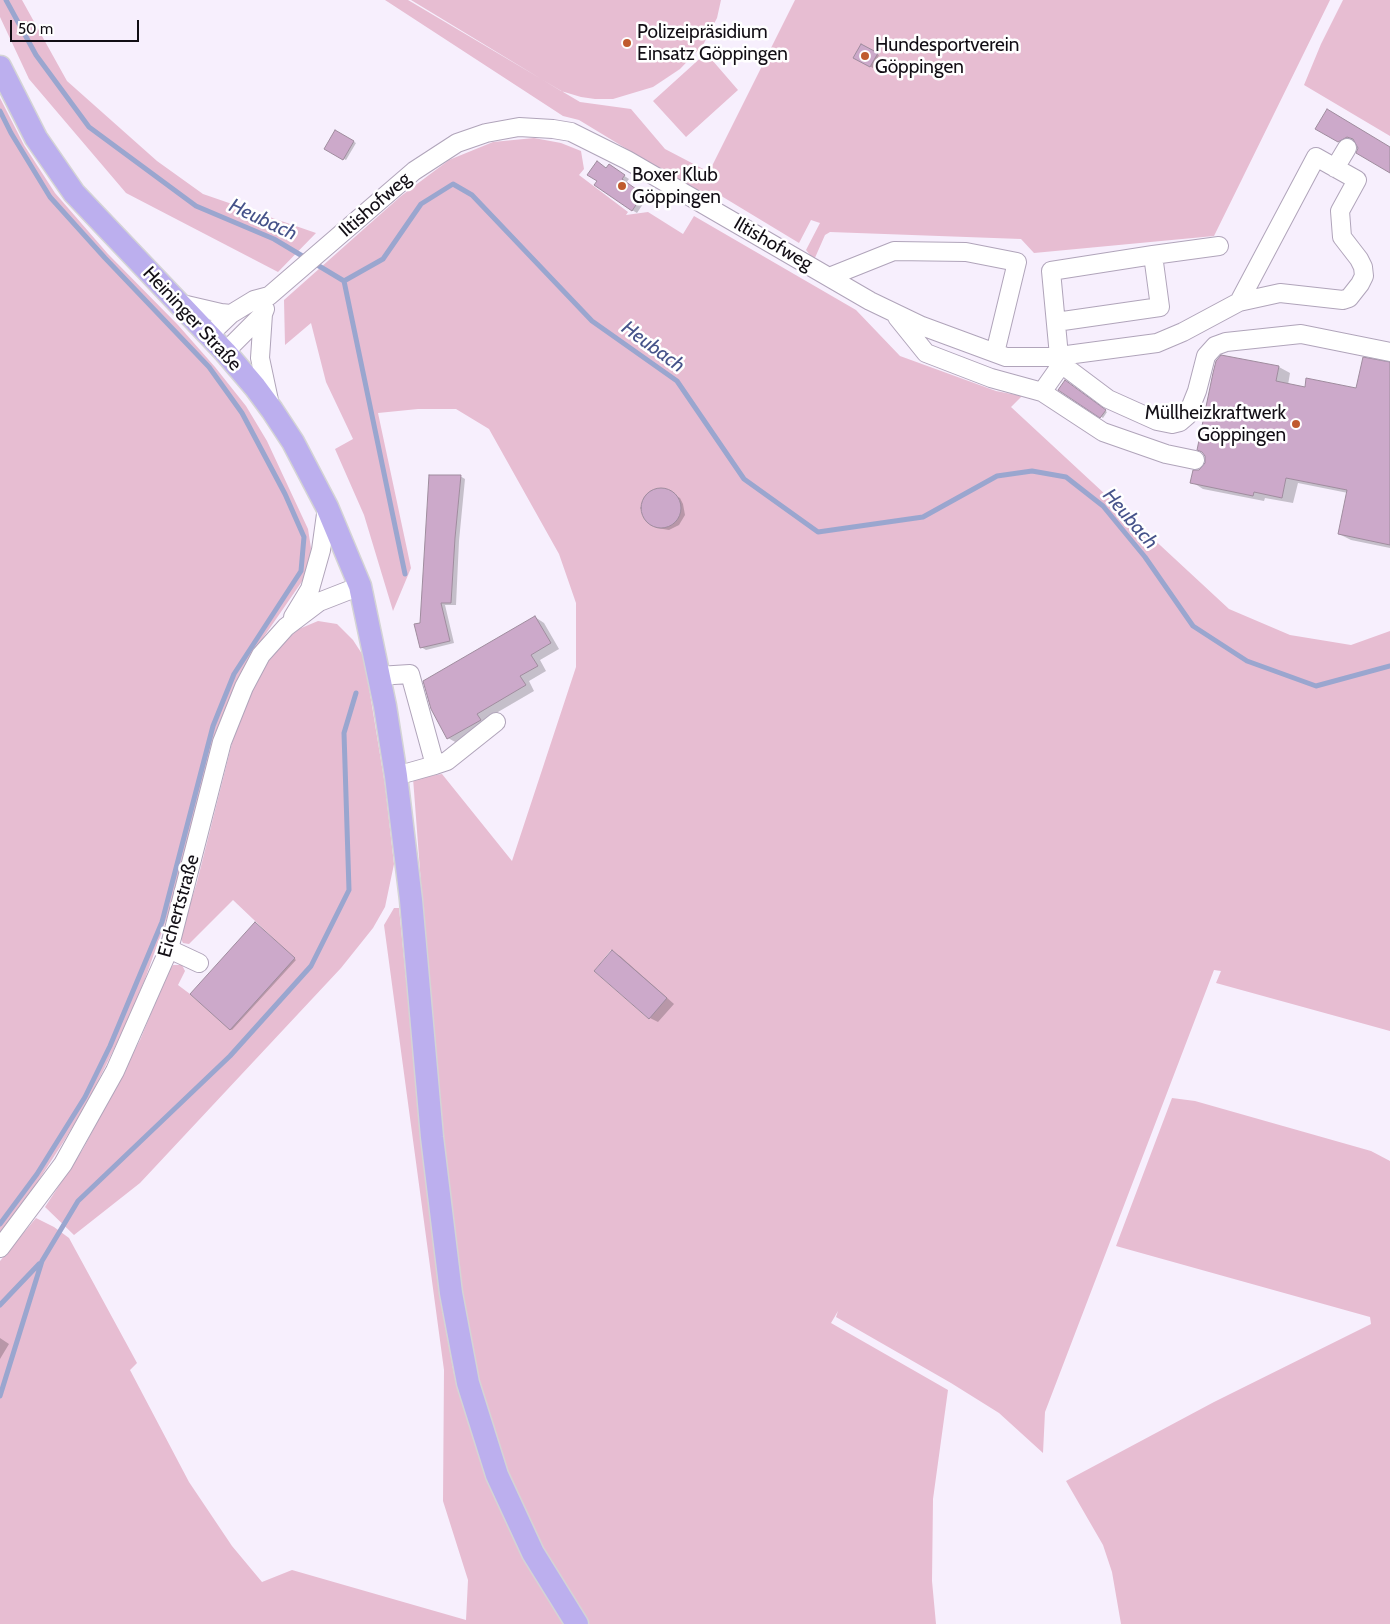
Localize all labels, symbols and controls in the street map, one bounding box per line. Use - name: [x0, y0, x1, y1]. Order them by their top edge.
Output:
- scale bar: [12, 10, 141, 42]
- text: 50 m: [18, 20, 53, 38]
- place label: Polizeipräsidium Einsatz Göppingen: [637, 21, 788, 65]
- place label: Hundesportverein Göppingen: [875, 34, 1019, 78]
- marker: Polizeipräsidium Einsatz Göppingen: [621, 37, 633, 49]
- marker: Hundesportverein Göppingen: [859, 50, 871, 62]
- place label: Boxer Klub Göppingen: [632, 164, 721, 208]
- street label: Iltishofweg: [335, 168, 415, 242]
- marker: Boxer Klub Göppingen: [616, 180, 628, 192]
- water label: Heubach: [225, 194, 301, 246]
- street label: Iltishofweg: [730, 212, 816, 276]
- street label: Heininger Straße: [138, 262, 246, 376]
- water label: Heubach: [617, 316, 689, 378]
- place label: Müllheizkraftwerk Göppingen: [1145, 402, 1286, 446]
- marker: Müllheizkraftwerk Göppingen: [1290, 418, 1302, 430]
- water label: Heubach: [1097, 484, 1163, 554]
- street label: Eichertstraße: [153, 852, 205, 960]

